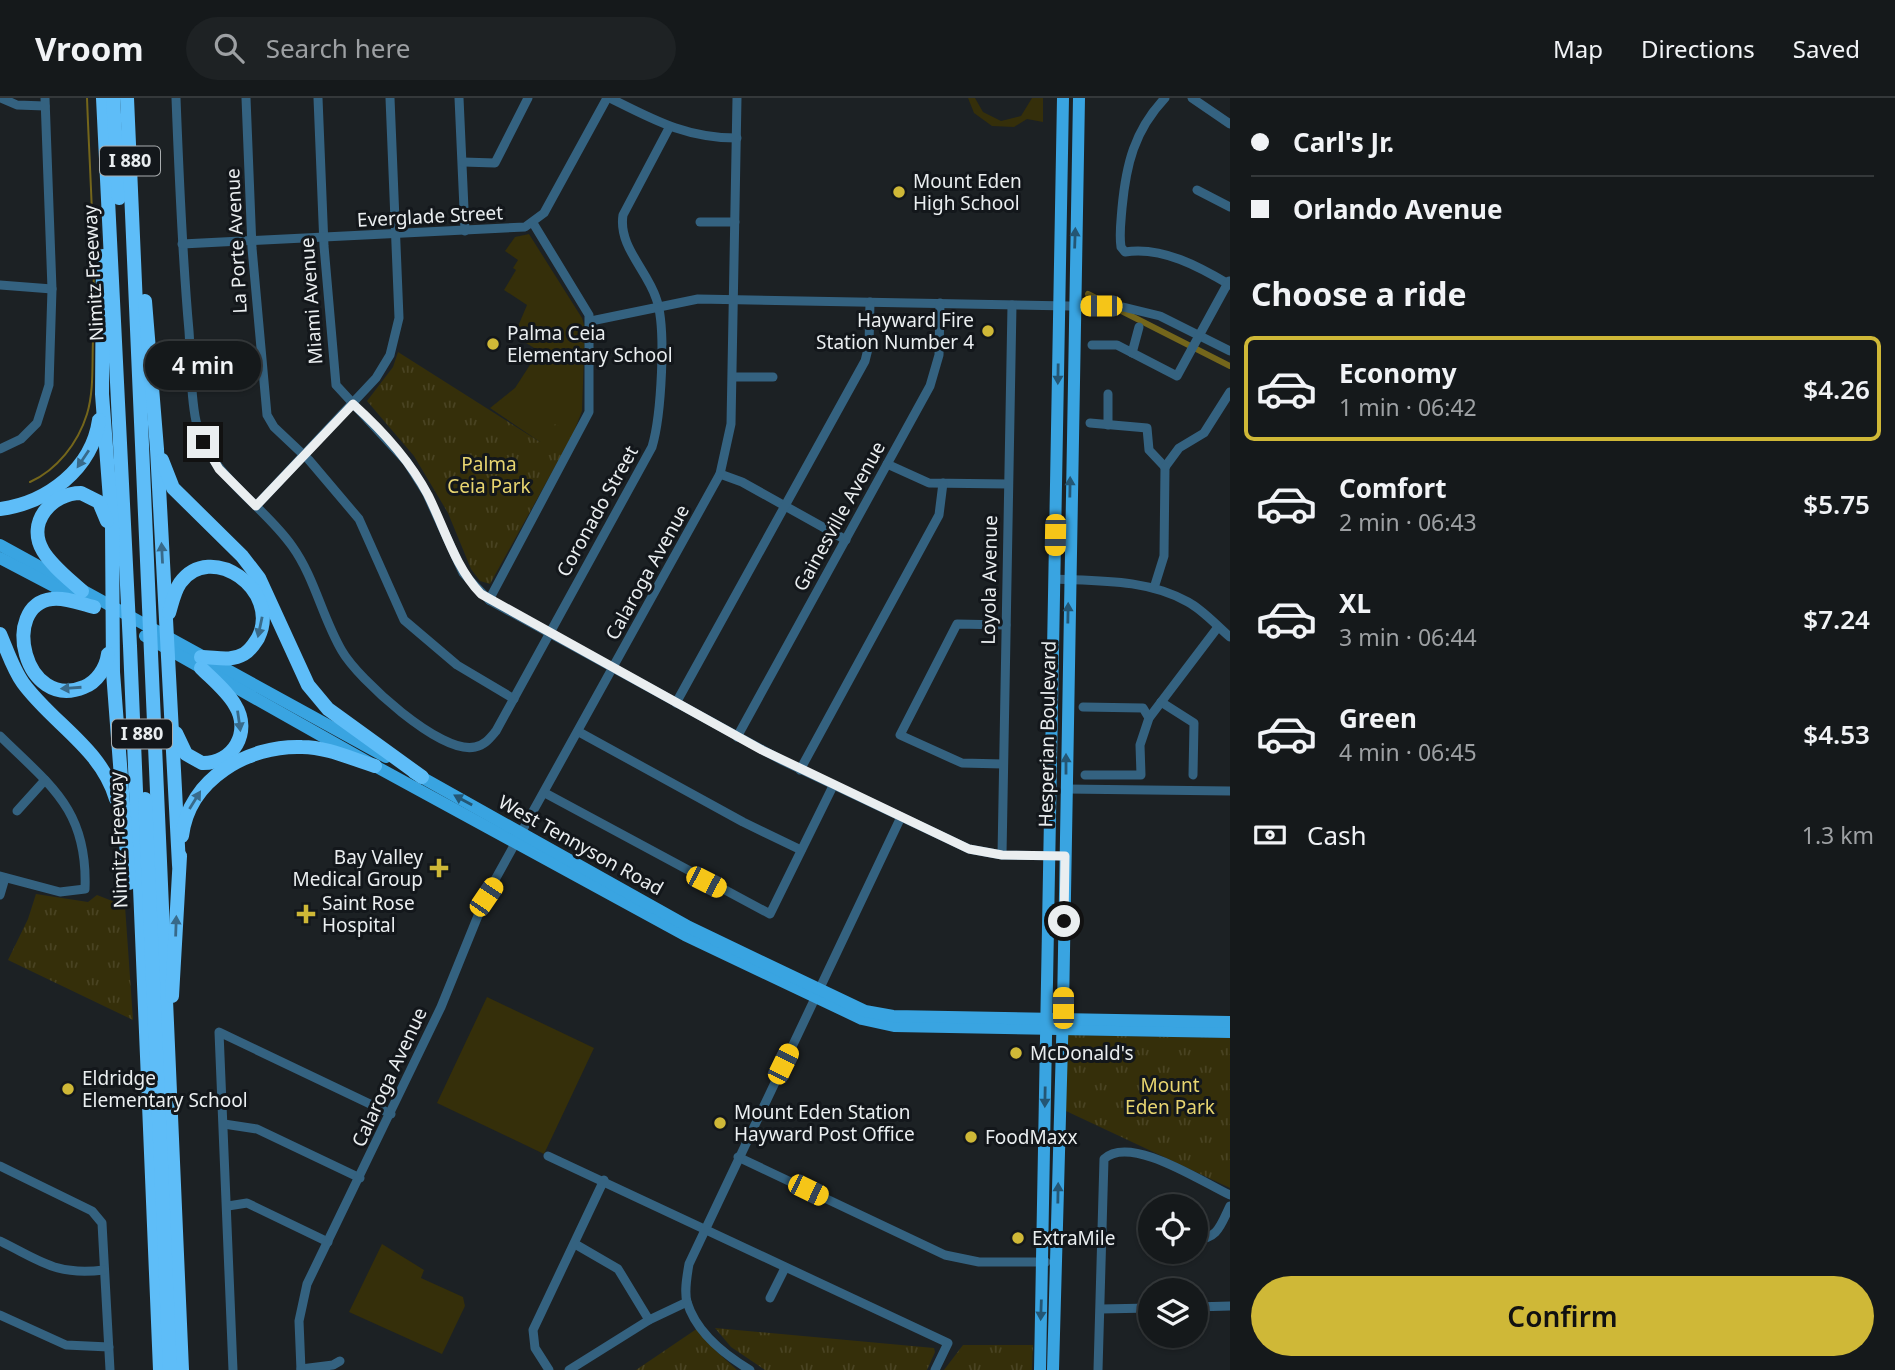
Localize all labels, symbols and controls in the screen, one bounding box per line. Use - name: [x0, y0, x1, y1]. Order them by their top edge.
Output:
- search box: [186, 17, 676, 80]
- text: Vroom: [35, 26, 144, 71]
- icon: search: [210, 29, 248, 67]
- text: Search here: [266, 30, 410, 66]
- text: Map: [1553, 32, 1603, 65]
- text: Directions: [1641, 32, 1755, 65]
- text: Saved: [1793, 32, 1860, 65]
- text: Carl's Jr.: [1293, 124, 1394, 160]
- road number: I 880: [100, 146, 160, 176]
- street label: La Porte Avenue: [219, 168, 253, 314]
- place label: Mount Eden High School: [913, 168, 1022, 216]
- marker: Mount Eden High School: [891, 184, 907, 200]
- text: Orlando Avenue: [1293, 191, 1503, 227]
- street label: Everglade Street: [356, 199, 504, 233]
- street label: Nimitz Freeway: [76, 204, 110, 342]
- one-way arrow: [1070, 227, 1081, 249]
- street label: Miami Avenue: [294, 237, 328, 365]
- text: Choose a ride: [1251, 272, 1467, 315]
- car: [1081, 296, 1123, 317]
- place label: Hayward Fire Station Number 4: [816, 307, 974, 355]
- place label: Palma Ceia Elementary School: [507, 320, 673, 368]
- marker: Hayward Fire Station Number 4: [980, 323, 996, 339]
- marker: Palma Ceia Elementary School: [485, 336, 501, 352]
- callout: 4 min: [145, 341, 261, 390]
- text: 4 min: [172, 349, 234, 381]
- text: Economy: [1339, 355, 1457, 391]
- icon: car: [1255, 357, 1318, 420]
- one-way arrow: [1052, 363, 1063, 385]
- text: $4.26: [1803, 371, 1870, 407]
- text: 1 min · 06:42: [1339, 391, 1477, 423]
- route end: [187, 426, 219, 458]
- street label: Gainesville Avenue: [787, 436, 891, 596]
- street label: Coronado Street: [550, 441, 644, 581]
- one-way arrow: [77, 449, 90, 469]
- park label: Palma Ceia Park: [447, 451, 531, 499]
- text: Comfort: [1339, 470, 1447, 506]
- icon: car: [1255, 472, 1318, 535]
- one-way arrow: [1064, 476, 1076, 498]
- text: $5.75: [1803, 486, 1870, 522]
- street label: Calaroga Avenue: [599, 500, 695, 644]
- text: 2 min · 06:43: [1339, 506, 1477, 538]
- car: [1045, 514, 1066, 556]
- street label: Loyola Avenue: [975, 515, 1003, 645]
- one-way arrow: [157, 542, 168, 564]
- text: XL: [1339, 585, 1371, 621]
- icon: car: [1255, 587, 1318, 650]
- one-way arrow: [1062, 601, 1073, 623]
- text: $7.24: [1803, 601, 1870, 637]
- one-way arrow: [254, 616, 265, 638]
- text: 3 min · 06:44: [1339, 621, 1477, 653]
- street label: Hesperian Boulevard: [1032, 640, 1062, 828]
- one-way arrow: [60, 683, 82, 694]
- text: Green: [1339, 700, 1417, 736]
- icon: car: [1255, 702, 1318, 765]
- one-way arrow: [234, 710, 245, 732]
- text: $4.53: [1803, 716, 1870, 752]
- road number: I 880: [112, 720, 172, 748]
- text: 4 min · 06:45: [1339, 736, 1477, 768]
- one-way arrow: [1060, 752, 1072, 774]
- street label: Nimitz Freeway: [103, 771, 133, 909]
- street label: West Tennyson Road: [494, 789, 668, 901]
- one-way arrow: [189, 790, 202, 810]
- one-way arrow: [454, 794, 473, 806]
- icon: cash: [1251, 816, 1289, 854]
- text: Cash: [1307, 817, 1367, 853]
- text: 1.3 km: [1802, 819, 1874, 851]
- place label: Bay Valley Medical Group: [293, 844, 423, 892]
- marker: Bay Valley Medical Group: [429, 858, 449, 878]
- car: [683, 863, 730, 901]
- car: [466, 874, 507, 920]
- place label: Saint Rose Hospital: [322, 890, 415, 938]
- marker: Saint Rose Hospital: [296, 904, 316, 924]
- route start: [1048, 905, 1080, 937]
- one-way arrow: [171, 915, 182, 937]
- car: [1053, 987, 1074, 1029]
- street label: Calaroga Avenue: [345, 1003, 433, 1151]
- place label: McDonald's: [1030, 1040, 1134, 1066]
- car: [765, 1041, 802, 1087]
- marker: McDonald's: [1008, 1045, 1024, 1061]
- place label: Eldridge Elementary School: [82, 1065, 248, 1113]
- park label: Mount Eden Park: [1125, 1072, 1215, 1120]
- marker: Eldridge Elementary School: [60, 1081, 76, 1097]
- one-way arrow: [1039, 1087, 1051, 1109]
- place label: Mount Eden Station Hayward Post Office: [734, 1099, 915, 1147]
- marker: Mount Eden Station Hayward Post Office: [712, 1115, 728, 1131]
- place label: FoodMaxx: [985, 1124, 1078, 1150]
- marker: FoodMaxx: [963, 1129, 979, 1145]
- car: [785, 1171, 832, 1209]
- one-way arrow: [1052, 1182, 1064, 1204]
- map controls: [1138, 1194, 1208, 1348]
- button: locate: [1138, 1194, 1208, 1264]
- place label: ExtraMile: [1032, 1225, 1115, 1251]
- marker: ExtraMile: [1010, 1230, 1026, 1246]
- button: Confirm: [1251, 1276, 1874, 1356]
- button: layers: [1138, 1278, 1208, 1348]
- one-way arrow: [1036, 1299, 1047, 1321]

